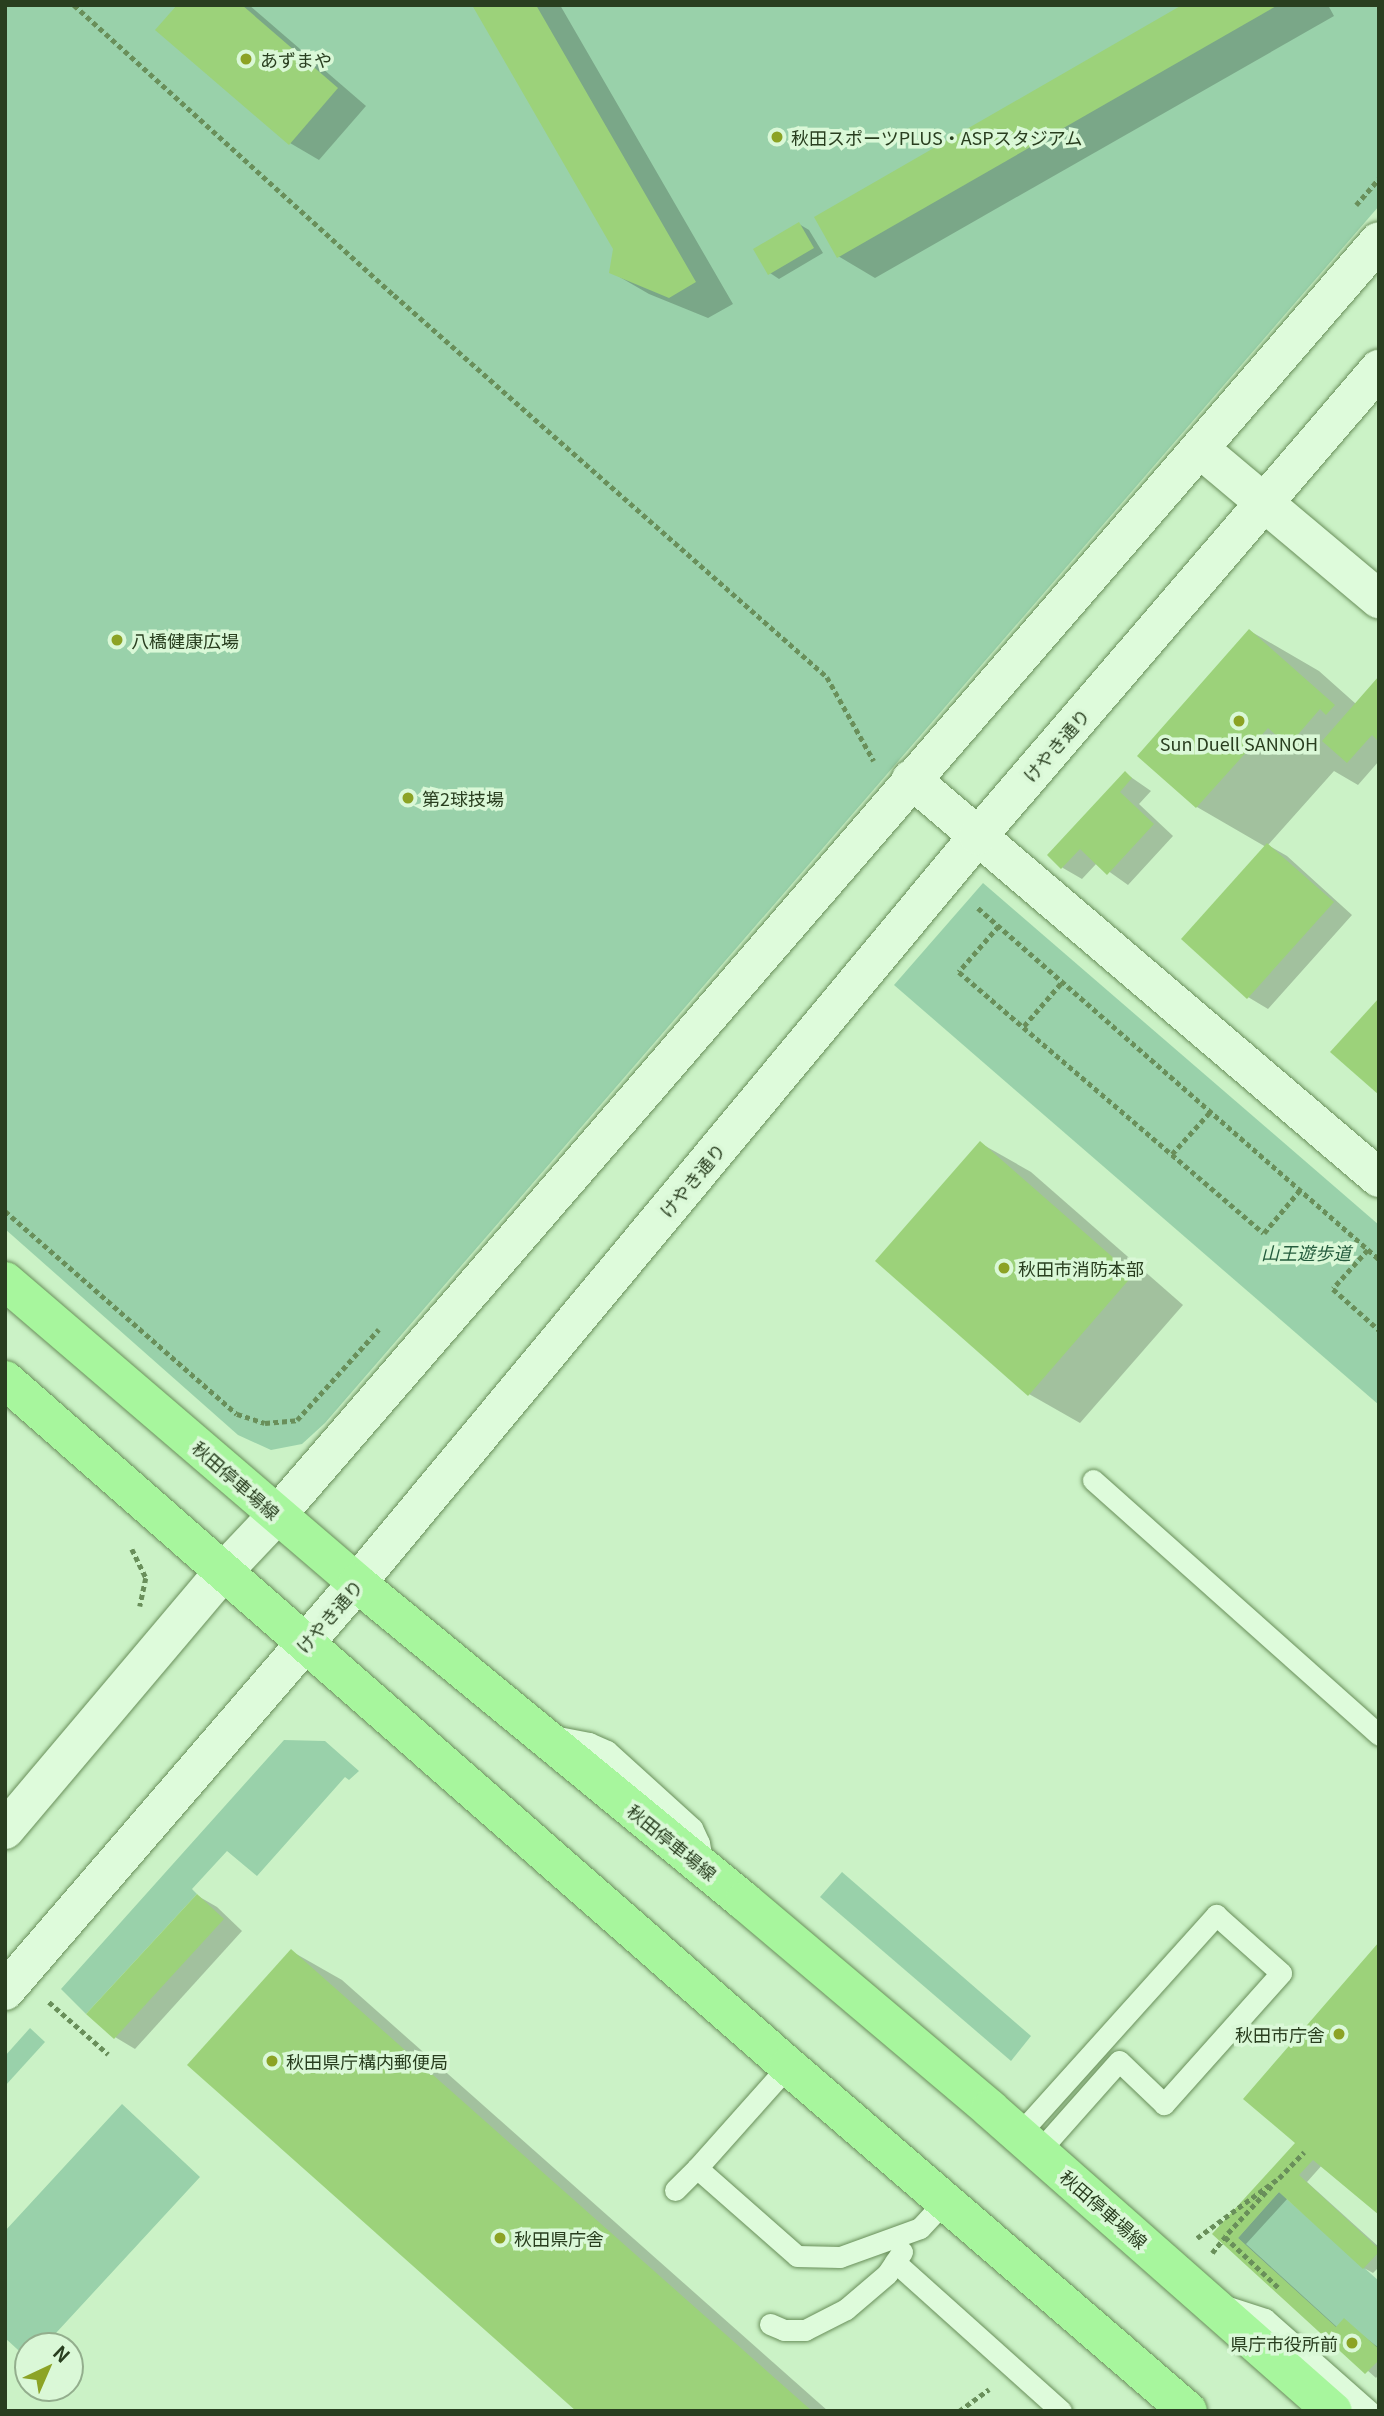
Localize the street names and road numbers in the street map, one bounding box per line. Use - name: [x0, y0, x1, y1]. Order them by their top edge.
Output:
- street label: けやき通り: [1018, 704, 1094, 786]
- street label: けやき通り: [655, 1139, 729, 1221]
- street label: 秋田停車場線: [188, 1436, 284, 1524]
- street label: けやき通り: [291, 1575, 367, 1657]
- street label: 秋田停車場線: [623, 1800, 721, 1884]
- street label: 秋田停車場線: [1056, 2165, 1152, 2253]

